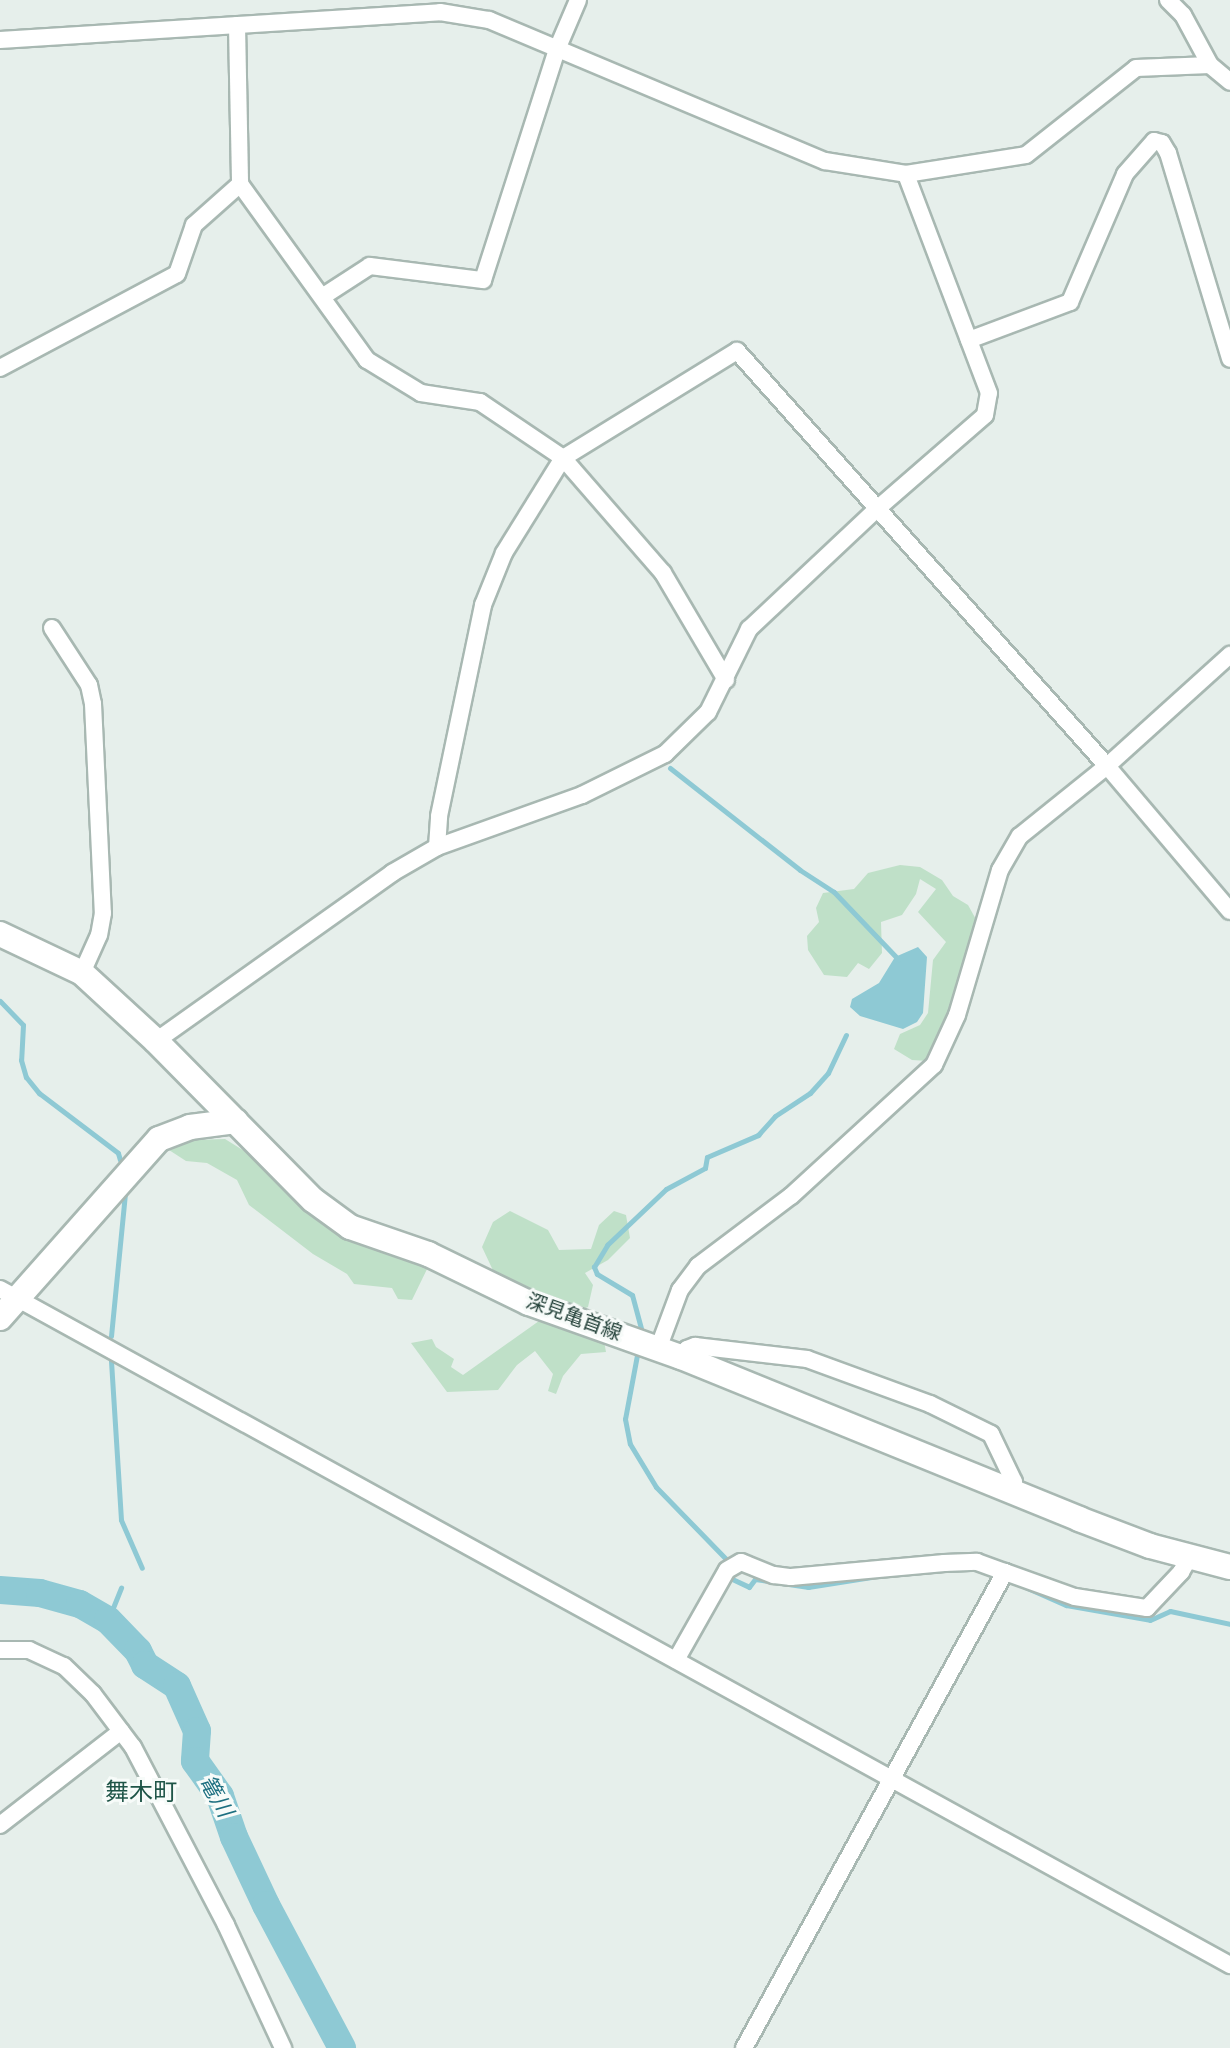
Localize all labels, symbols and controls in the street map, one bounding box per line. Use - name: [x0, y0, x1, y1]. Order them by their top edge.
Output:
- street label: 深見亀首線: [523, 1289, 625, 1345]
- water label: 篭川: [194, 1770, 238, 1822]
- district label: 舞木町: [105, 1778, 177, 1806]

